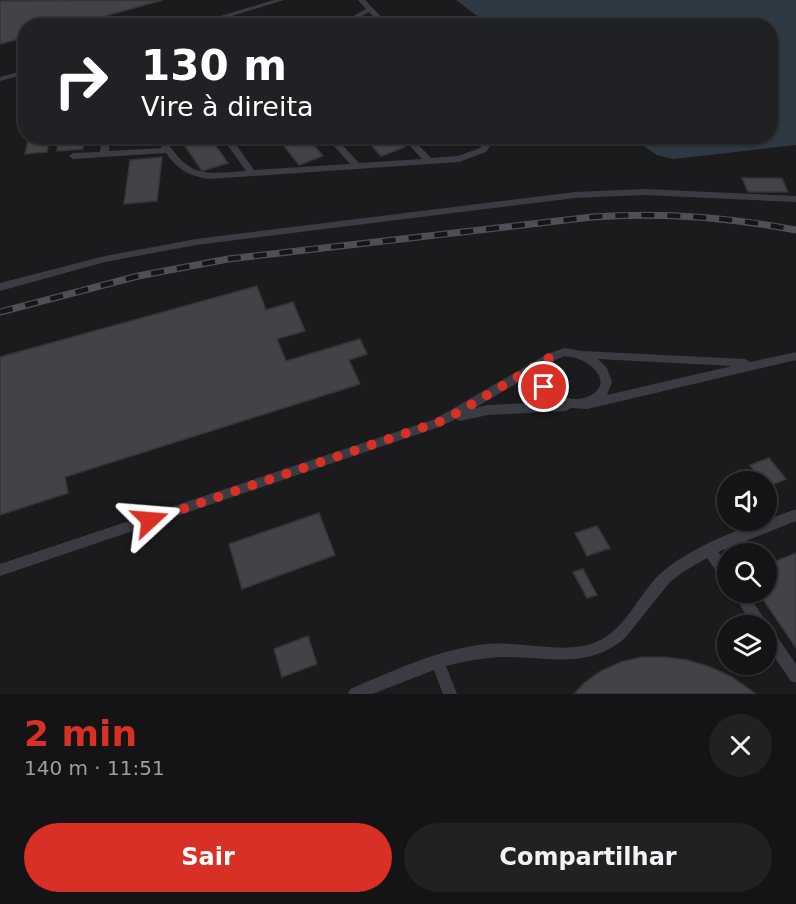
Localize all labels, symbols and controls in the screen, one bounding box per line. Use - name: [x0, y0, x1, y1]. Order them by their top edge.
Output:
- text: 130 m: [141, 41, 287, 90]
- icon: right: [42, 42, 120, 120]
- text: Vire à direita: [141, 91, 314, 122]
- pin: [518, 361, 569, 412]
- icon: arrive: [527, 370, 560, 403]
- map controls: [717, 471, 777, 675]
- button: sound: [717, 471, 777, 531]
- position arrow: [118, 488, 182, 552]
- button: search: [717, 543, 777, 603]
- button: layers: [717, 615, 777, 675]
- text: 2 min: [24, 713, 137, 754]
- button: close: [709, 714, 772, 777]
- text: 140 m · 11:51: [24, 756, 165, 780]
- button: Sair: [24, 823, 392, 892]
- button: Compartilhar: [404, 823, 772, 892]

